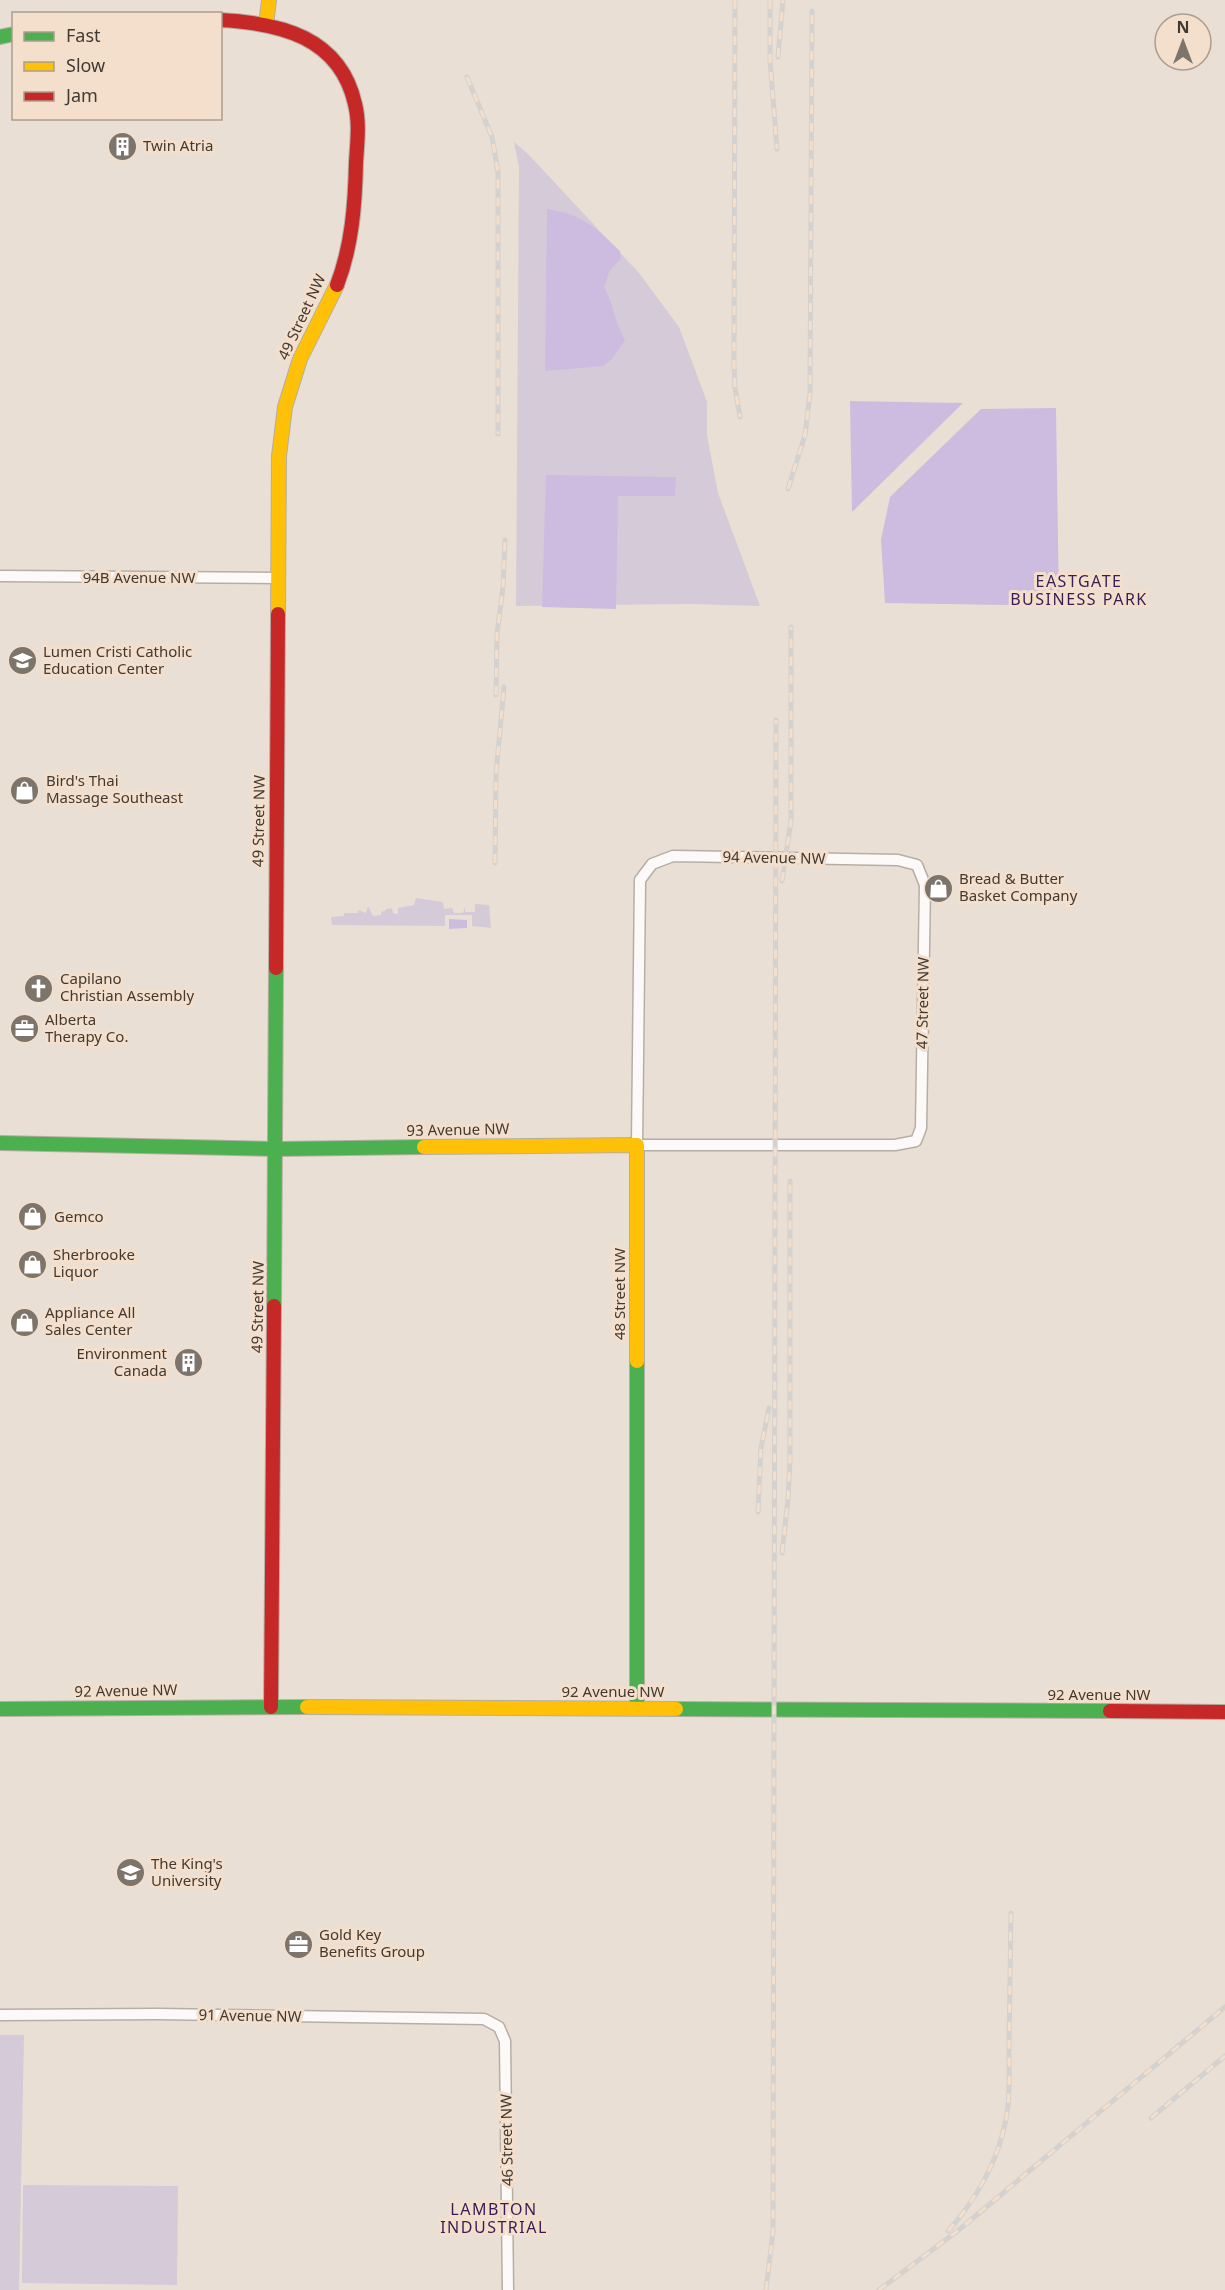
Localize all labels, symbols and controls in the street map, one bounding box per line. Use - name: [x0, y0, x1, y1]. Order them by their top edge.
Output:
- legend: [12, 12, 222, 120]
- north arrow: [1153, 12, 1213, 72]
- text: N: [1176, 16, 1190, 38]
- text: Fast: [66, 23, 101, 47]
- text: Slow: [66, 53, 105, 77]
- text: Jam: [64, 83, 98, 107]
- building icon: Twin Atria: [106, 130, 138, 162]
- place label: Twin Atria: [143, 135, 213, 155]
- street label: 49 Street NW: [273, 271, 330, 363]
- street label: 94B Avenue NW: [83, 567, 195, 587]
- district label: EASTGATE BUSINESS PARK: [1010, 570, 1148, 610]
- place label: Lumen Cristi Catholic Education Center: [43, 641, 192, 678]
- school or university icon: Lumen Cristi Catholic Education Center: [6, 645, 38, 677]
- place label: Bird's Thai Massage Southeast: [46, 770, 184, 807]
- shop icon: Bird's Thai Massage Southeast: [9, 774, 41, 806]
- street label: 49 Street NW: [247, 775, 269, 867]
- street label: 94 Avenue NW: [722, 846, 826, 868]
- place label: Bread & Butter Basket Company: [959, 868, 1078, 905]
- shop icon: Bread & Butter Basket Company: [922, 872, 954, 904]
- street label: 47 Street NW: [911, 957, 933, 1049]
- place label: Capilano Christian Assembly: [60, 968, 194, 1005]
- church icon: Capilano Christian Assembly: [23, 972, 55, 1004]
- place label: Alberta Therapy Co.: [45, 1009, 128, 1046]
- office icon: Alberta Therapy Co.: [8, 1013, 40, 1045]
- street label: 93 Avenue NW: [406, 1118, 510, 1140]
- shop icon: Gemco: [17, 1201, 49, 1233]
- place label: Gemco: [54, 1206, 104, 1226]
- place label: Sherbrooke Liquor: [53, 1244, 135, 1281]
- shop icon: Sherbrooke Liquor: [16, 1248, 48, 1280]
- street label: 48 Street NW: [609, 1248, 629, 1340]
- street label: 49 Street NW: [246, 1261, 268, 1353]
- place label: Appliance All Sales Center: [45, 1302, 135, 1339]
- shop icon: Appliance All Sales Center: [8, 1306, 40, 1338]
- place label: Environment Canada: [76, 1343, 168, 1380]
- building icon: Environment Canada: [172, 1347, 204, 1379]
- street label: 92 Avenue NW: [74, 1679, 178, 1701]
- street label: 92 Avenue NW: [562, 1681, 665, 1701]
- street label: 92 Avenue NW: [1048, 1684, 1151, 1704]
- place label: The King's University: [151, 1853, 223, 1890]
- school or university icon: The King's University: [114, 1857, 146, 1889]
- place label: Gold Key Benefits Group: [319, 1924, 425, 1961]
- office icon: Gold Key Benefits Group: [282, 1928, 314, 1960]
- street label: 91 Avenue NW: [198, 2004, 302, 2026]
- street label: 46 Street NW: [495, 2094, 517, 2186]
- district label: LAMBTON INDUSTRIAL: [440, 2198, 548, 2238]

